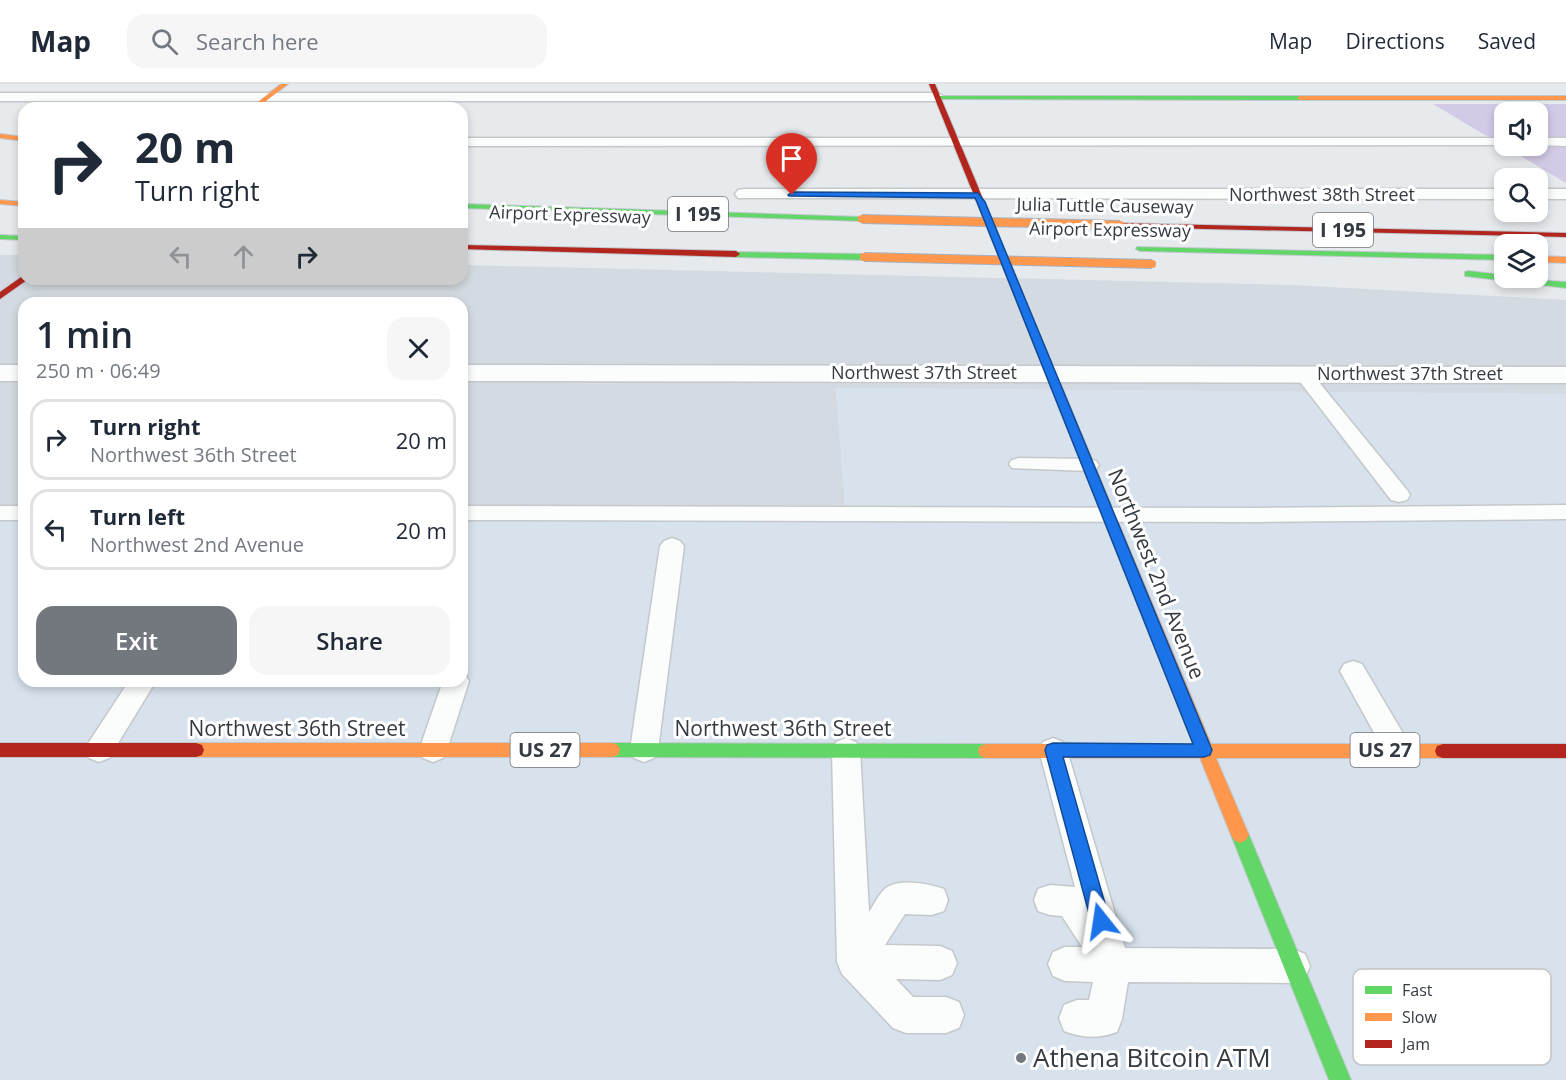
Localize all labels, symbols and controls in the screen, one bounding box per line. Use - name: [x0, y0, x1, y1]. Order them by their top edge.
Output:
- search box: [127, 14, 547, 68]
- text: Map: [30, 22, 91, 60]
- icon: search: [148, 25, 181, 58]
- text: Search here: [196, 26, 319, 56]
- text: Map: [1269, 27, 1312, 55]
- text: Directions: [1345, 27, 1445, 55]
- text: Saved: [1478, 27, 1536, 55]
- map controls: [1494, 102, 1548, 288]
- button: sound: [1494, 102, 1548, 156]
- text: 20 m: [135, 118, 235, 175]
- icon: right: [36, 126, 114, 204]
- pin: [766, 133, 817, 195]
- icon: arrive: [775, 142, 808, 175]
- button: search: [1494, 168, 1548, 222]
- text: Turn right: [135, 172, 260, 209]
- street label: Northwest 38th Street: [1229, 182, 1415, 206]
- street label: Julia Tuttle Causeway: [1014, 191, 1195, 219]
- road number: I 195: [668, 197, 728, 231]
- street label: Airport Expressway: [489, 199, 652, 229]
- road number: I 195: [1313, 213, 1373, 247]
- street label: Airport Expressway: [1029, 216, 1192, 242]
- button: layers: [1494, 234, 1548, 288]
- icon: left: [164, 240, 197, 273]
- icon: ahead: [227, 240, 260, 273]
- icon: right: [290, 240, 323, 273]
- text: 1 min: [36, 310, 133, 359]
- button: close: [387, 317, 450, 380]
- text: 250 m · 06:49: [36, 357, 161, 384]
- street label: Northwest 37th Street: [831, 360, 1017, 384]
- street label: Northwest 37th Street: [1317, 361, 1503, 385]
- text: Turn right: [90, 411, 201, 441]
- icon: right: [39, 423, 72, 456]
- text: 20 m: [396, 425, 447, 455]
- text: Northwest 36th Street: [90, 441, 297, 468]
- street label: Northwest 2nd Avenue: [1102, 464, 1212, 683]
- text: Turn left: [90, 501, 185, 531]
- icon: left: [39, 513, 72, 546]
- text: 20 m: [396, 515, 447, 545]
- text: Northwest 2nd Avenue: [90, 531, 304, 558]
- button: Exit: [36, 606, 237, 675]
- button: Share: [249, 606, 450, 675]
- street label: Northwest 36th Street: [189, 714, 405, 742]
- street label: Northwest 36th Street: [675, 714, 891, 742]
- road number: US 27: [510, 733, 580, 767]
- road number: US 27: [1350, 733, 1420, 767]
- position arrow: [1069, 889, 1133, 953]
- legend: [1353, 969, 1551, 1065]
- text: Fast: [1402, 979, 1433, 1001]
- text: Slow: [1402, 1006, 1437, 1028]
- text: Jam: [1400, 1033, 1430, 1055]
- place label: Athena Bitcoin ATM: [1033, 1039, 1271, 1075]
- marker: Athena Bitcoin ATM: [1014, 1051, 1028, 1065]

